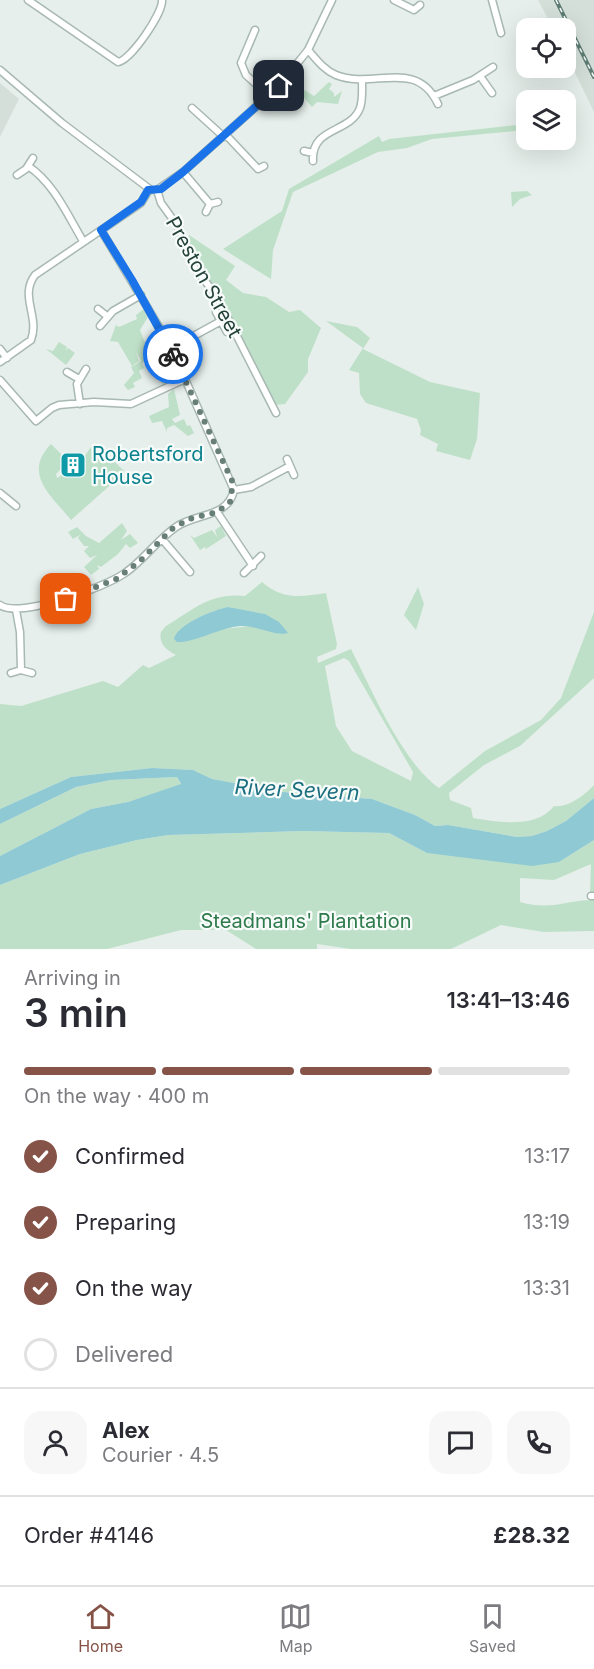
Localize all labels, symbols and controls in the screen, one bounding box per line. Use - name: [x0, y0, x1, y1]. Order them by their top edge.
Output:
- map controls: [516, 18, 576, 150]
- button: locate: [516, 18, 576, 78]
- pin: [253, 60, 304, 111]
- icon: home: [262, 69, 295, 102]
- button: layers: [516, 90, 576, 150]
- street label: Preston Street: [161, 212, 247, 342]
- courier: [143, 324, 203, 384]
- icon: bike: [157, 338, 190, 371]
- place label: Robertsford House: [92, 442, 203, 489]
- building icon: Robertsford House: [58, 450, 88, 480]
- pin: [40, 573, 91, 624]
- icon: bag: [49, 582, 82, 615]
- water label: River Severn: [234, 774, 360, 805]
- park label: Steadmans' Plantation: [201, 909, 412, 933]
- text: Arriving in: [24, 966, 121, 990]
- text: 13:41–13:46: [446, 987, 570, 1013]
- text: 3 min: [24, 989, 128, 1036]
- text: On the way · 400 m: [24, 1084, 209, 1108]
- icon: check: [24, 1140, 57, 1173]
- text: Confirmed: [75, 1143, 185, 1169]
- text: 13:17: [524, 1144, 570, 1168]
- icon: check: [24, 1206, 57, 1239]
- text: Preparing: [75, 1209, 176, 1235]
- text: 13:19: [523, 1210, 570, 1234]
- icon: check: [24, 1272, 57, 1305]
- text: On the way: [75, 1275, 193, 1301]
- text: 13:31: [523, 1276, 570, 1300]
- text: Delivered: [75, 1341, 173, 1367]
- button: person: [24, 1411, 87, 1474]
- button: chat: [429, 1411, 492, 1474]
- button: phone: [507, 1411, 570, 1474]
- text: Alex: [102, 1417, 150, 1443]
- text: Courier · 4.5: [102, 1443, 219, 1467]
- text: Order #4146: [24, 1522, 154, 1548]
- text: £28.32: [493, 1522, 570, 1548]
- tab: Home: [78, 1600, 123, 1656]
- tab: Map: [279, 1600, 313, 1656]
- tab: Saved: [469, 1600, 516, 1656]

